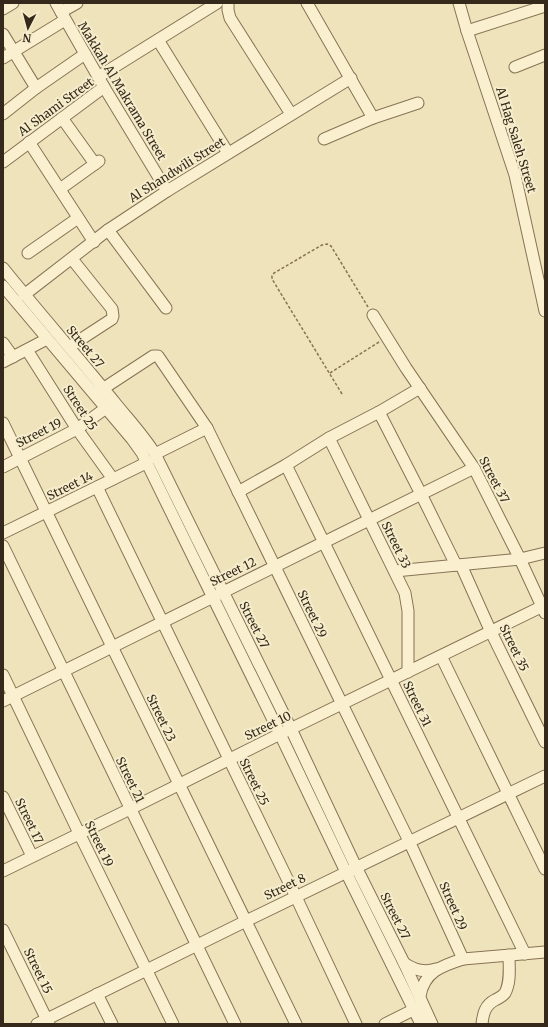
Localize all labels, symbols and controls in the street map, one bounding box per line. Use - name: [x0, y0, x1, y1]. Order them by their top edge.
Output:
- north arrow: [8, 8, 48, 48]
- street label: Makkah Al Makrama Street: [75, 19, 170, 163]
- text: N: [22, 30, 32, 45]
- street label: Al Shami Street: [14, 74, 97, 140]
- street label: Al Hag Saleh Street: [493, 84, 540, 195]
- street label: Al Shandwili Street: [125, 134, 228, 206]
- street label: Street 27: [63, 322, 108, 371]
- street label: Street 25: [60, 382, 101, 433]
- street label: Street 19: [13, 415, 64, 450]
- street label: Street 37: [476, 454, 513, 506]
- street label: Street 14: [44, 468, 96, 503]
- street label: Street 33: [379, 519, 414, 571]
- street label: Street 12: [207, 554, 258, 589]
- street label: Street 29: [294, 587, 330, 640]
- street label: Street 27: [236, 599, 273, 651]
- street label: Street 35: [497, 622, 532, 674]
- street label: Street 31: [400, 678, 435, 730]
- street label: Street 23: [144, 692, 179, 744]
- street label: Street 10: [242, 708, 294, 743]
- street label: Street 21: [113, 754, 148, 806]
- street label: Street 25: [237, 756, 272, 808]
- street label: Street 17: [12, 796, 47, 846]
- street label: Street 19: [82, 818, 117, 869]
- street label: Street 8: [262, 870, 308, 903]
- street label: Street 29: [436, 879, 471, 932]
- street label: Street 27: [377, 890, 414, 942]
- street label: Street 15: [21, 945, 56, 996]

